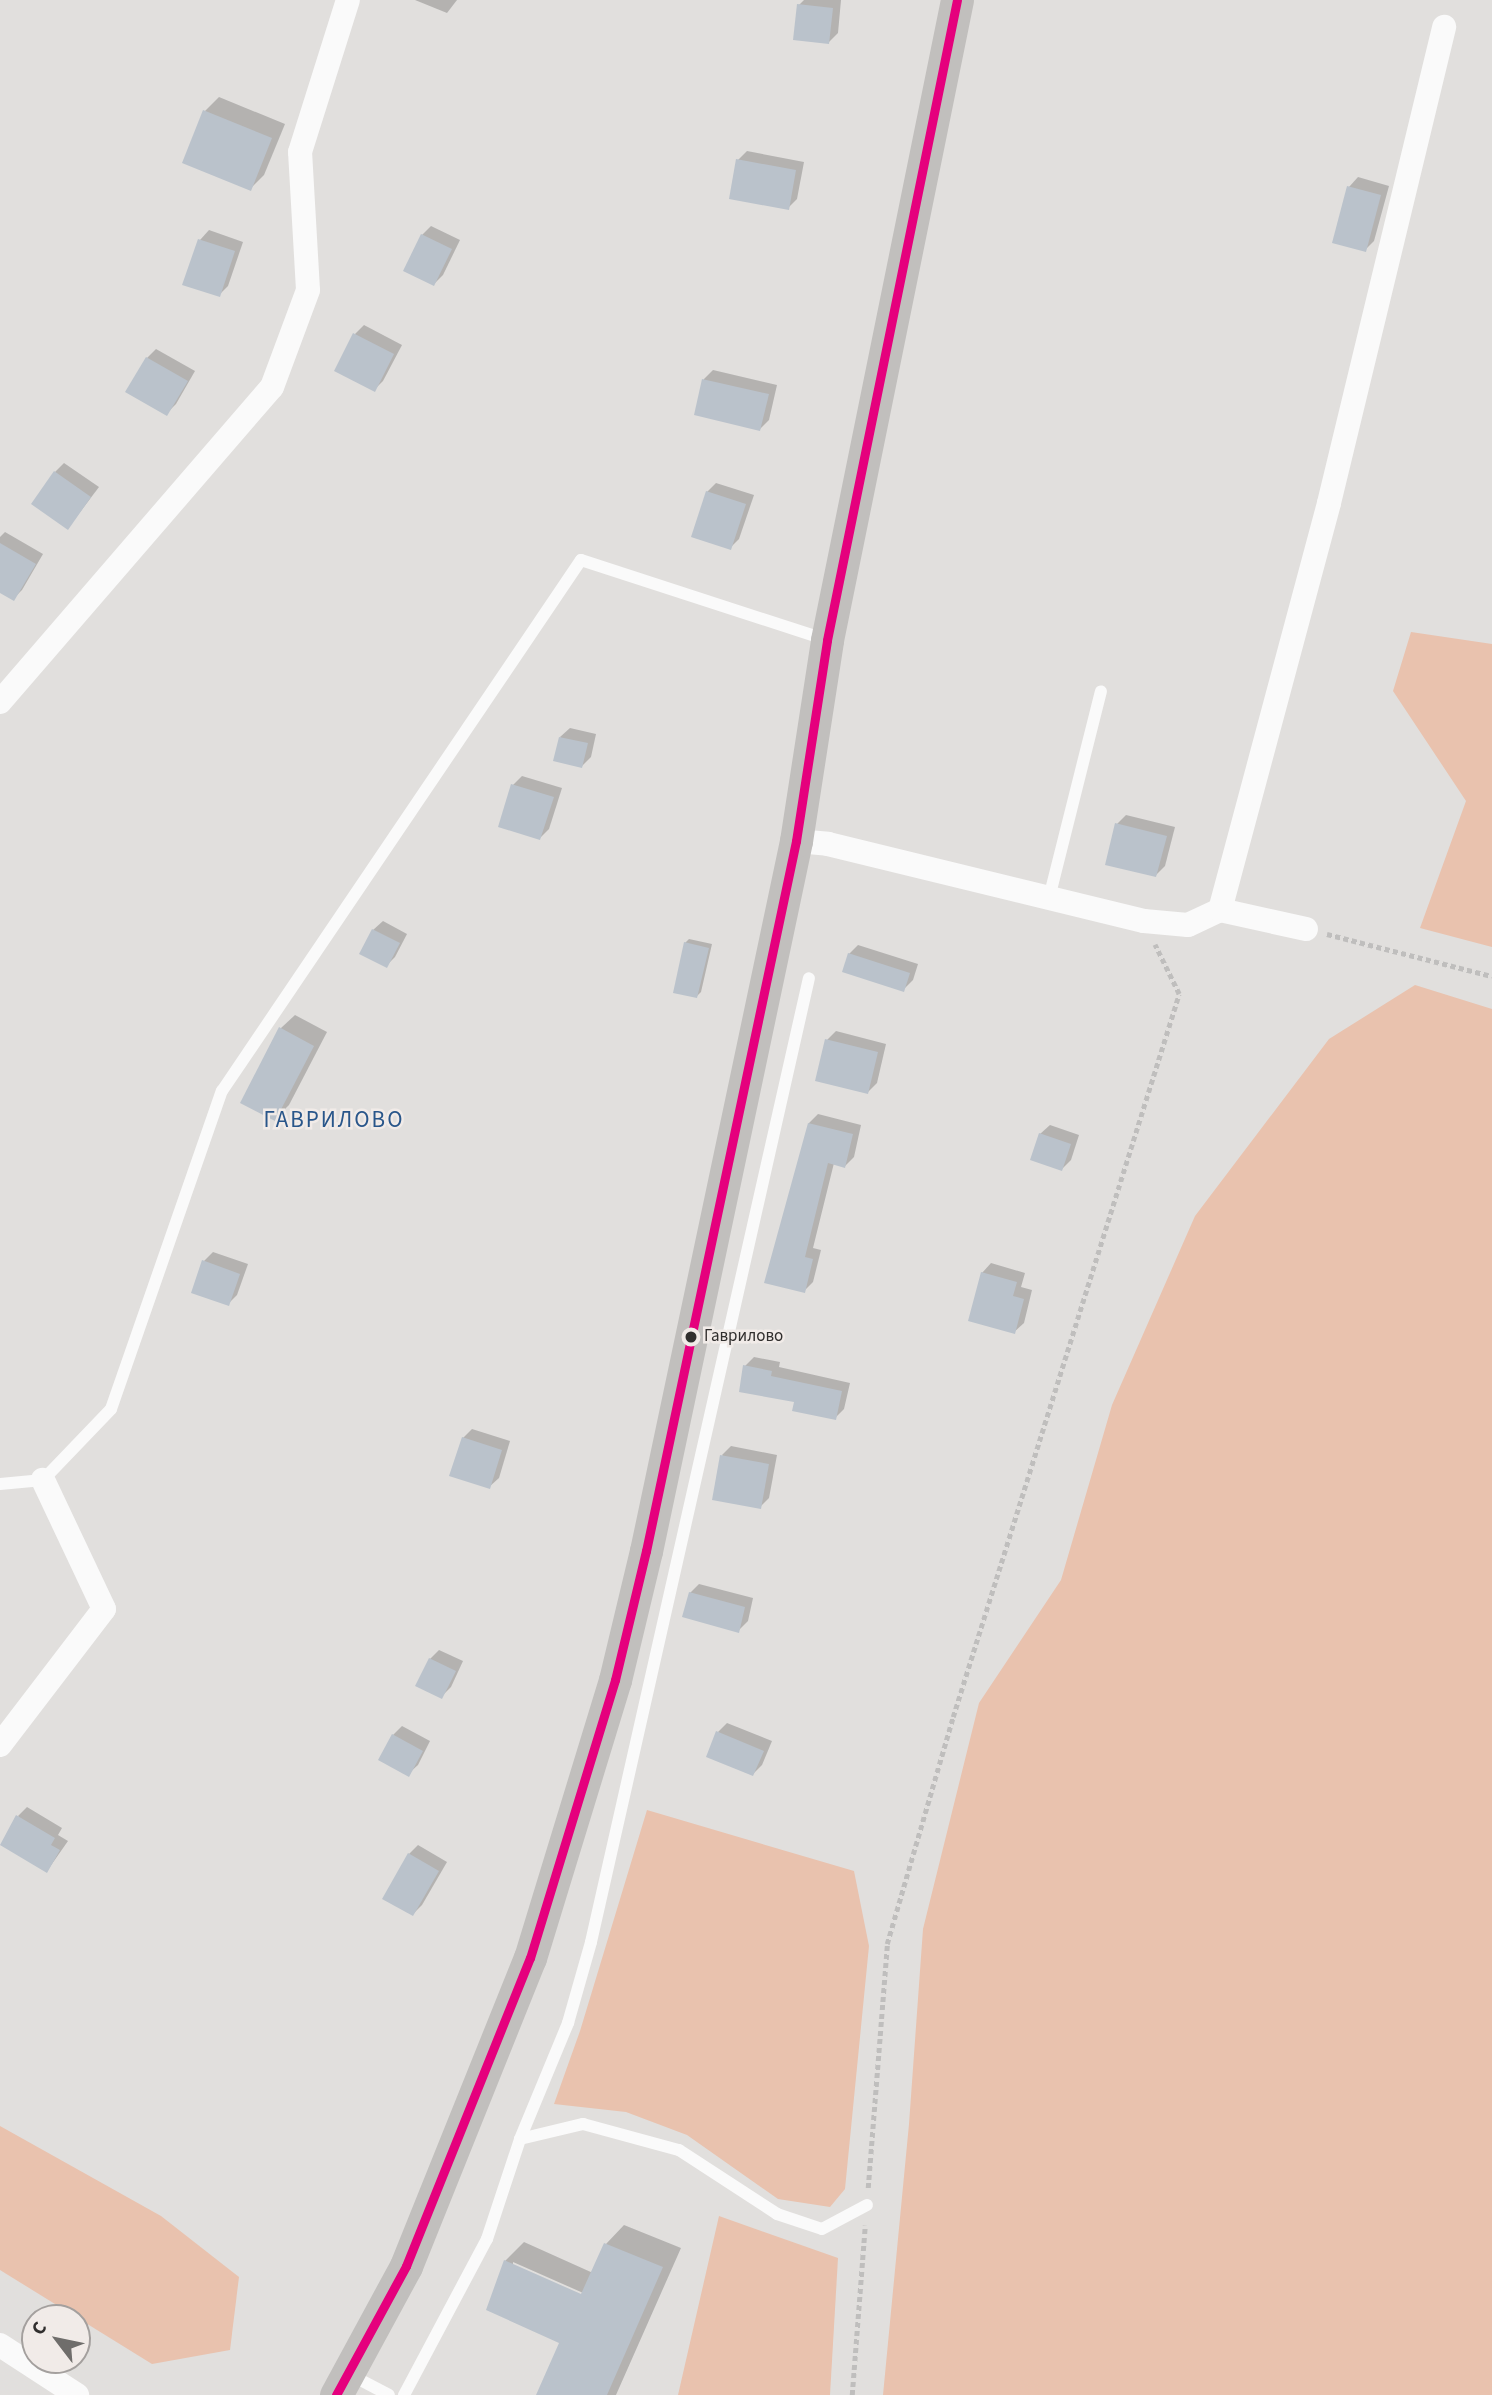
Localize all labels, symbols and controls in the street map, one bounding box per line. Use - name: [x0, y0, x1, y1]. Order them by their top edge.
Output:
- district label: ГАВРИЛОВО: [265, 1106, 403, 1134]
- place label: Гаврилово: [704, 1327, 783, 1347]
- marker: Гаврилово: [684, 1330, 698, 1344]
- north arrow: [21, 2304, 91, 2374]
- text: С: [25, 2317, 54, 2341]

